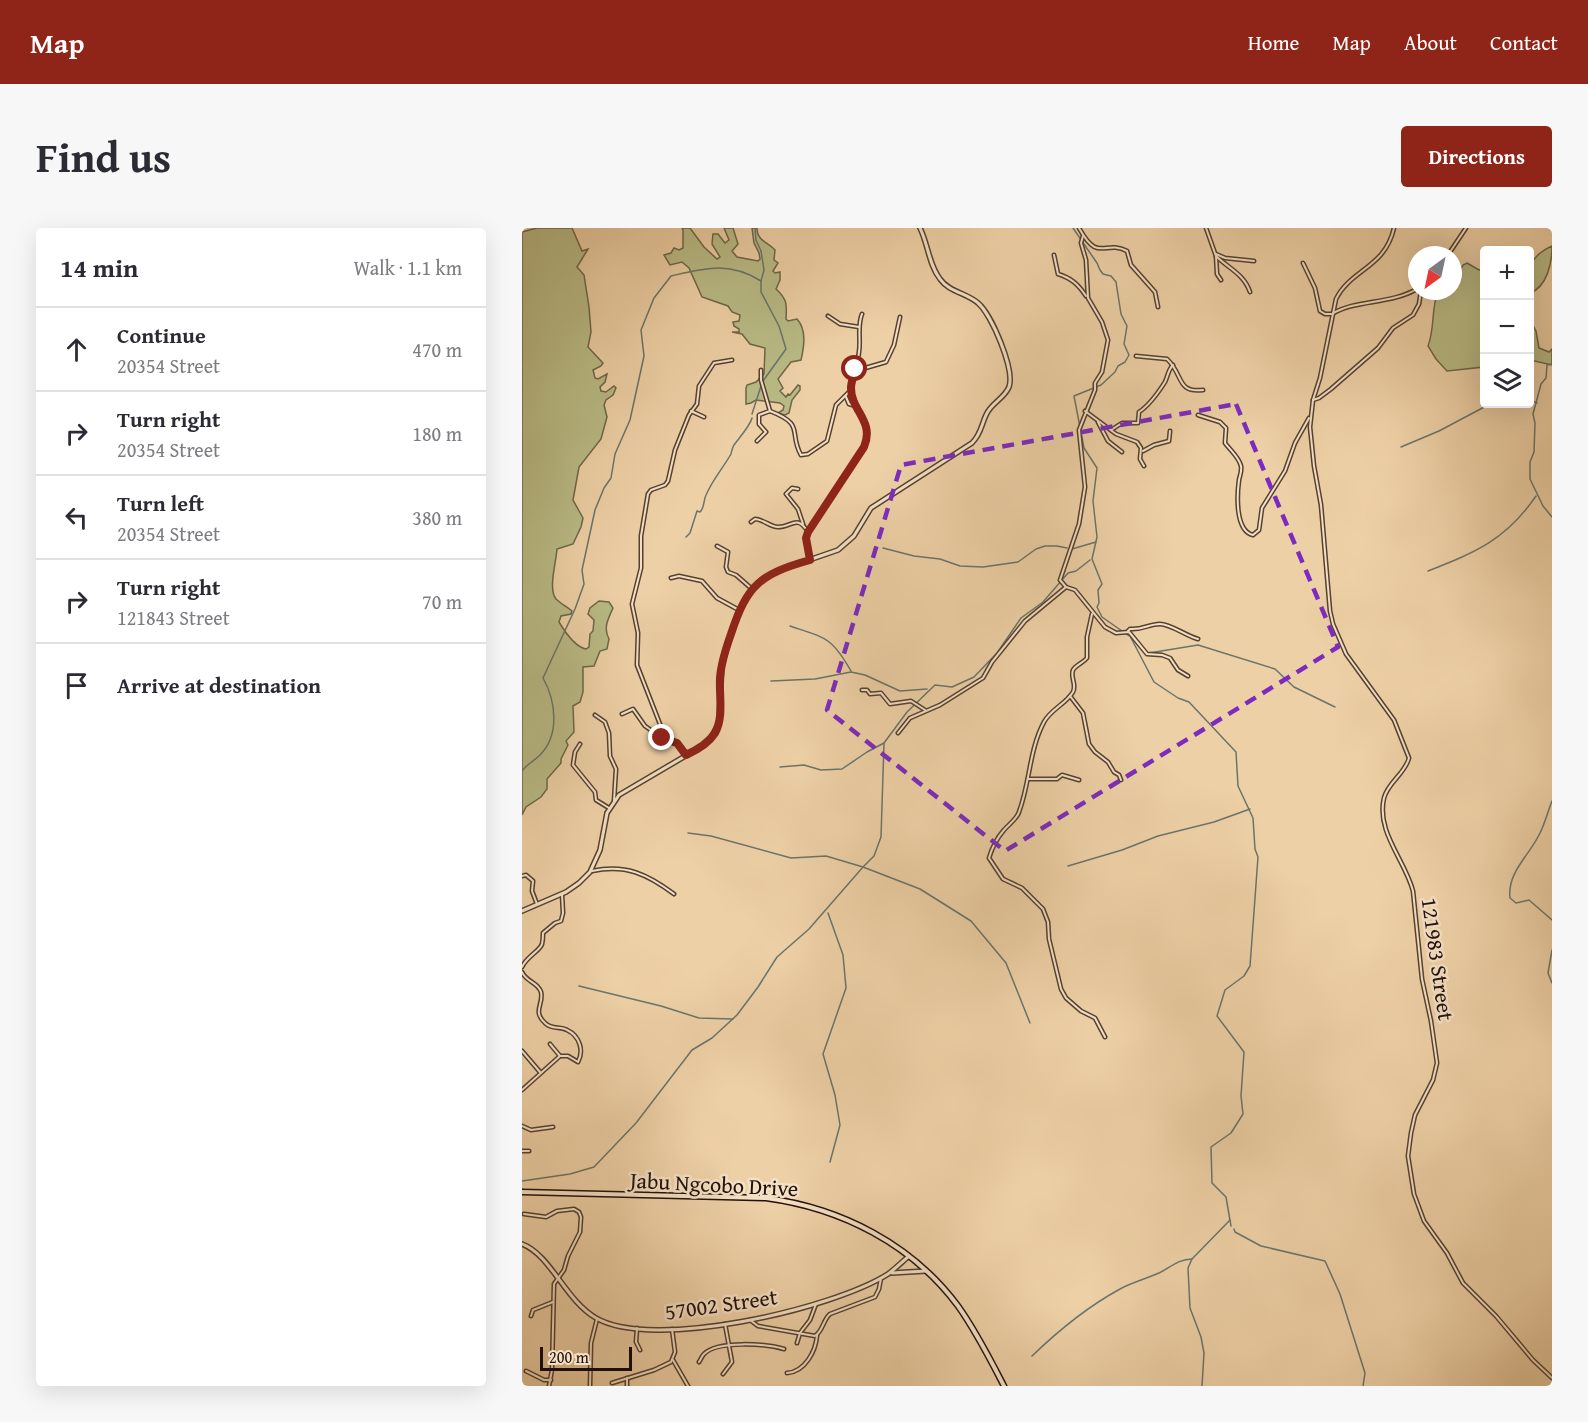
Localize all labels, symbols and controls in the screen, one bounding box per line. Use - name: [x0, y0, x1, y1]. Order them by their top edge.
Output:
- text: Map: [30, 22, 84, 63]
- text: Home: [1248, 27, 1299, 58]
- text: Map: [1332, 27, 1371, 58]
- text: About: [1404, 27, 1457, 58]
- text: Contact: [1490, 27, 1558, 58]
- text: Find us: [36, 126, 171, 187]
- button: Directions: [1401, 126, 1552, 187]
- north arrow: [1408, 246, 1462, 300]
- map controls: [1480, 246, 1534, 408]
- button: +: [1480, 246, 1534, 300]
- text: 14 min: [60, 248, 138, 287]
- text: Walk · 1.1 km: [353, 253, 462, 282]
- button: −: [1480, 300, 1534, 354]
- text: Continue: [117, 319, 206, 351]
- icon: ahead: [60, 333, 93, 366]
- text: 470 m: [412, 335, 462, 364]
- text: 20354 Street: [117, 351, 220, 380]
- button: layers: [1480, 354, 1534, 408]
- route start: [841, 355, 867, 381]
- text: Turn right: [117, 403, 220, 435]
- icon: right: [60, 417, 93, 450]
- text: 180 m: [412, 419, 462, 448]
- text: 20354 Street: [117, 435, 220, 464]
- text: Turn left: [117, 487, 204, 519]
- icon: left: [60, 501, 93, 534]
- text: 380 m: [412, 503, 462, 532]
- text: 20354 Street: [117, 519, 220, 548]
- text: Turn right: [117, 571, 220, 603]
- icon: right: [60, 585, 93, 618]
- text: 70 m: [422, 587, 462, 616]
- text: 121843 Street: [117, 603, 230, 632]
- icon: arrive: [60, 669, 93, 702]
- text: Arrive at destination: [117, 669, 321, 701]
- route end: [648, 724, 674, 750]
- street label: 121983 Street: [1414, 895, 1463, 1023]
- street label: Jabu Ngcobo Drive: [626, 1163, 799, 1204]
- street label: 57002 Street: [663, 1280, 780, 1328]
- scale bar: [540, 1344, 632, 1372]
- text: 200 m: [549, 1345, 589, 1369]

